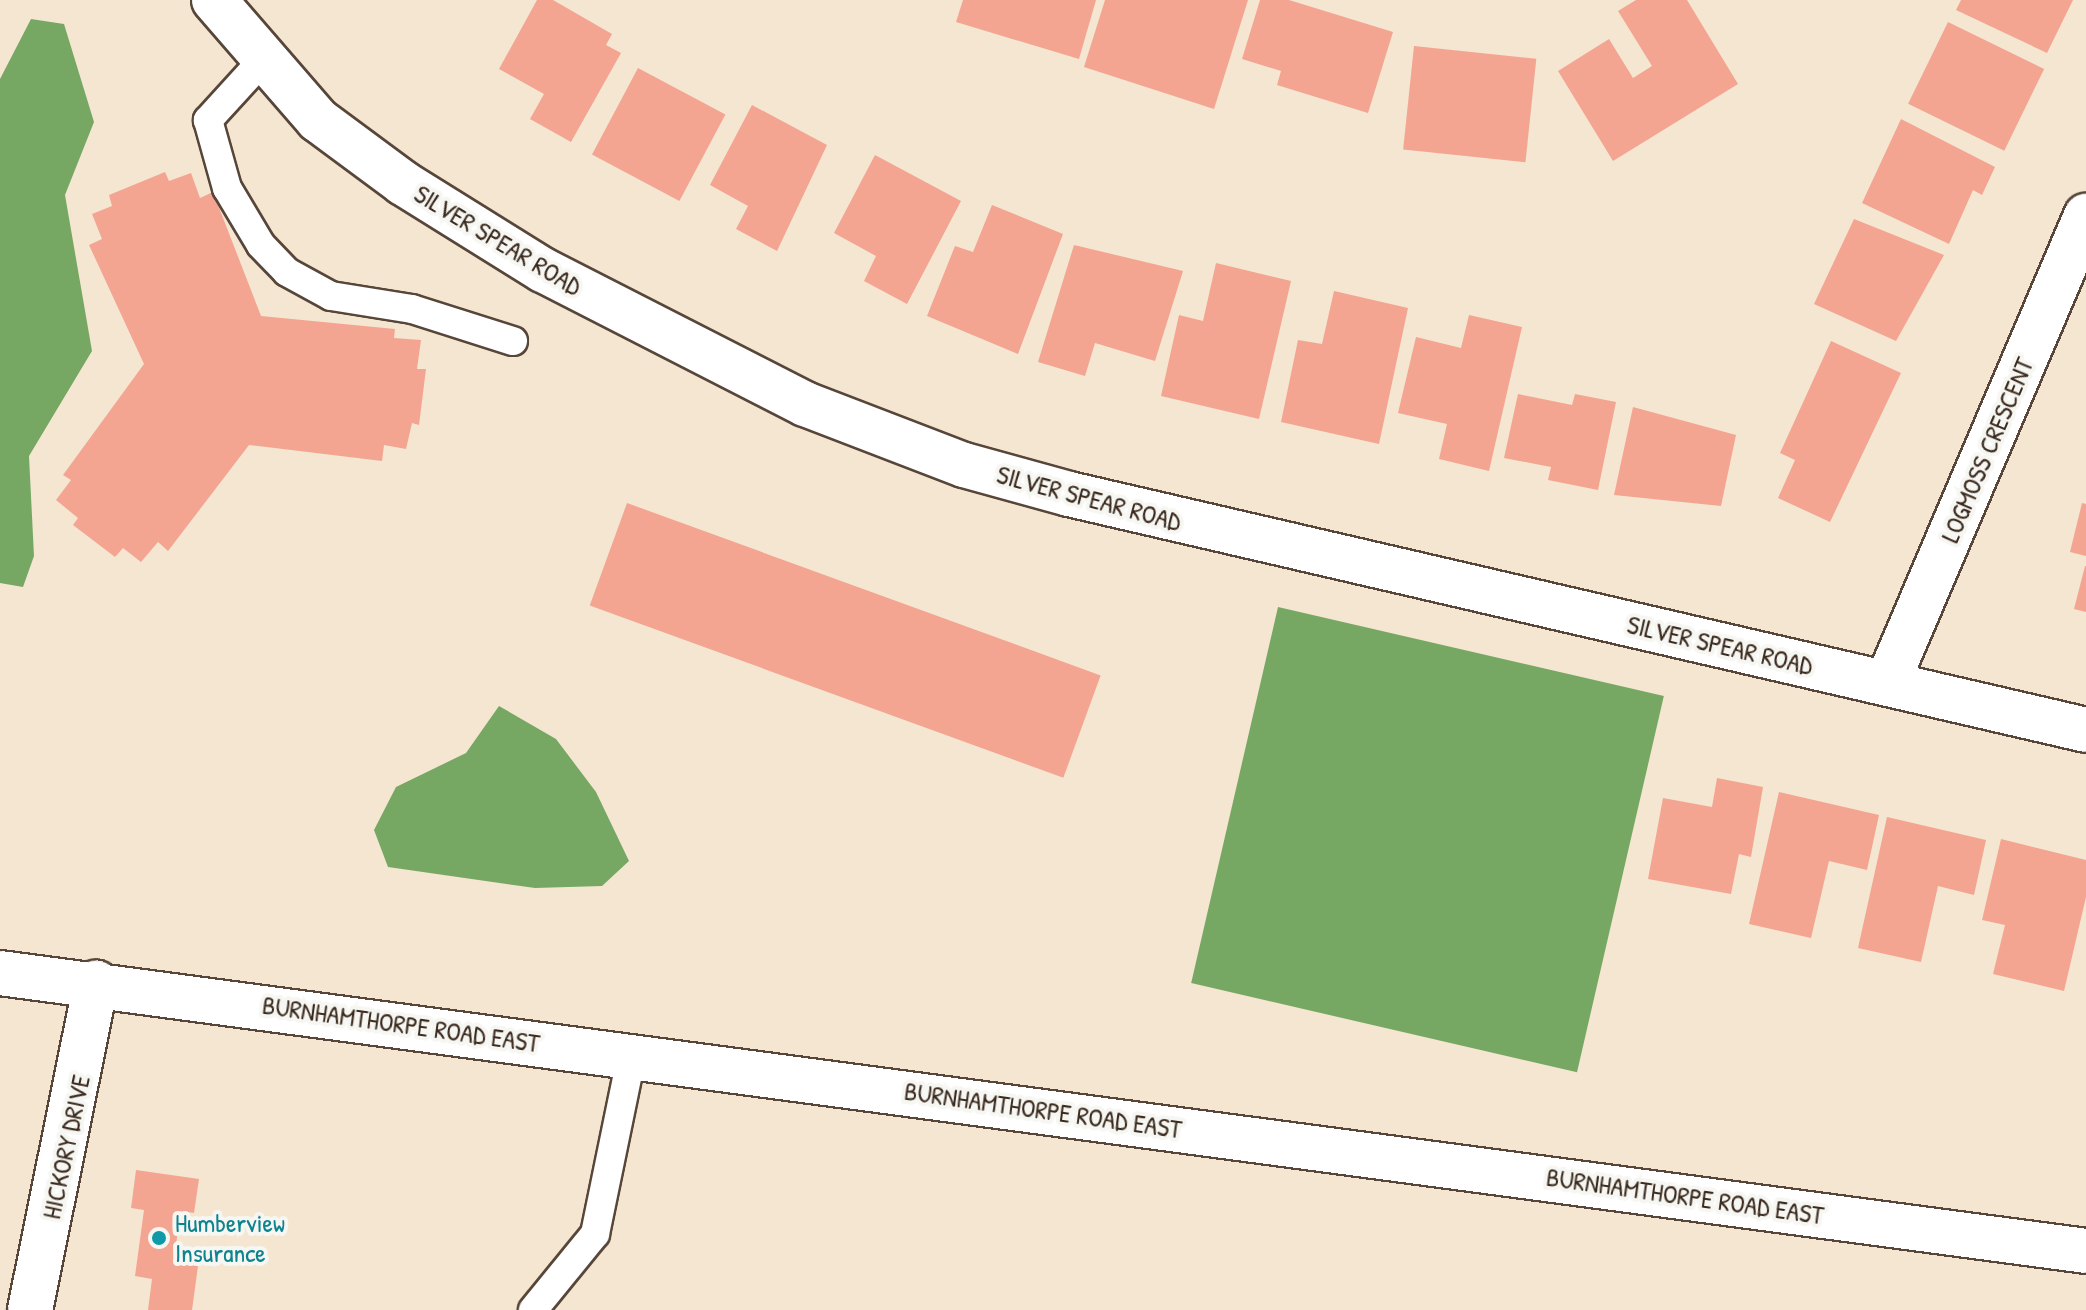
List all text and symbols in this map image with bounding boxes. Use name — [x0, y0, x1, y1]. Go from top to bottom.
street label: SILVER SPEAR ROAD — [409, 178, 587, 302]
street label: LOGMOSS CRESCENT — [1934, 353, 2040, 547]
street label: SILVER SPEAR ROAD — [994, 458, 1184, 538]
street label: SILVER SPEAR ROAD — [1624, 609, 1816, 681]
street label: BURNHAMTHORPE ROAD EAST — [260, 989, 542, 1059]
street label: HICKORY DRIVE — [36, 1072, 96, 1222]
street label: BURNHAMTHORPE ROAD EAST — [902, 1075, 1184, 1145]
street label: BURNHAMTHORPE ROAD EAST — [1544, 1161, 1826, 1231]
place label: Humberview Insurance — [175, 1207, 285, 1268]
marker: Humberview Insurance — [150, 1229, 168, 1247]

